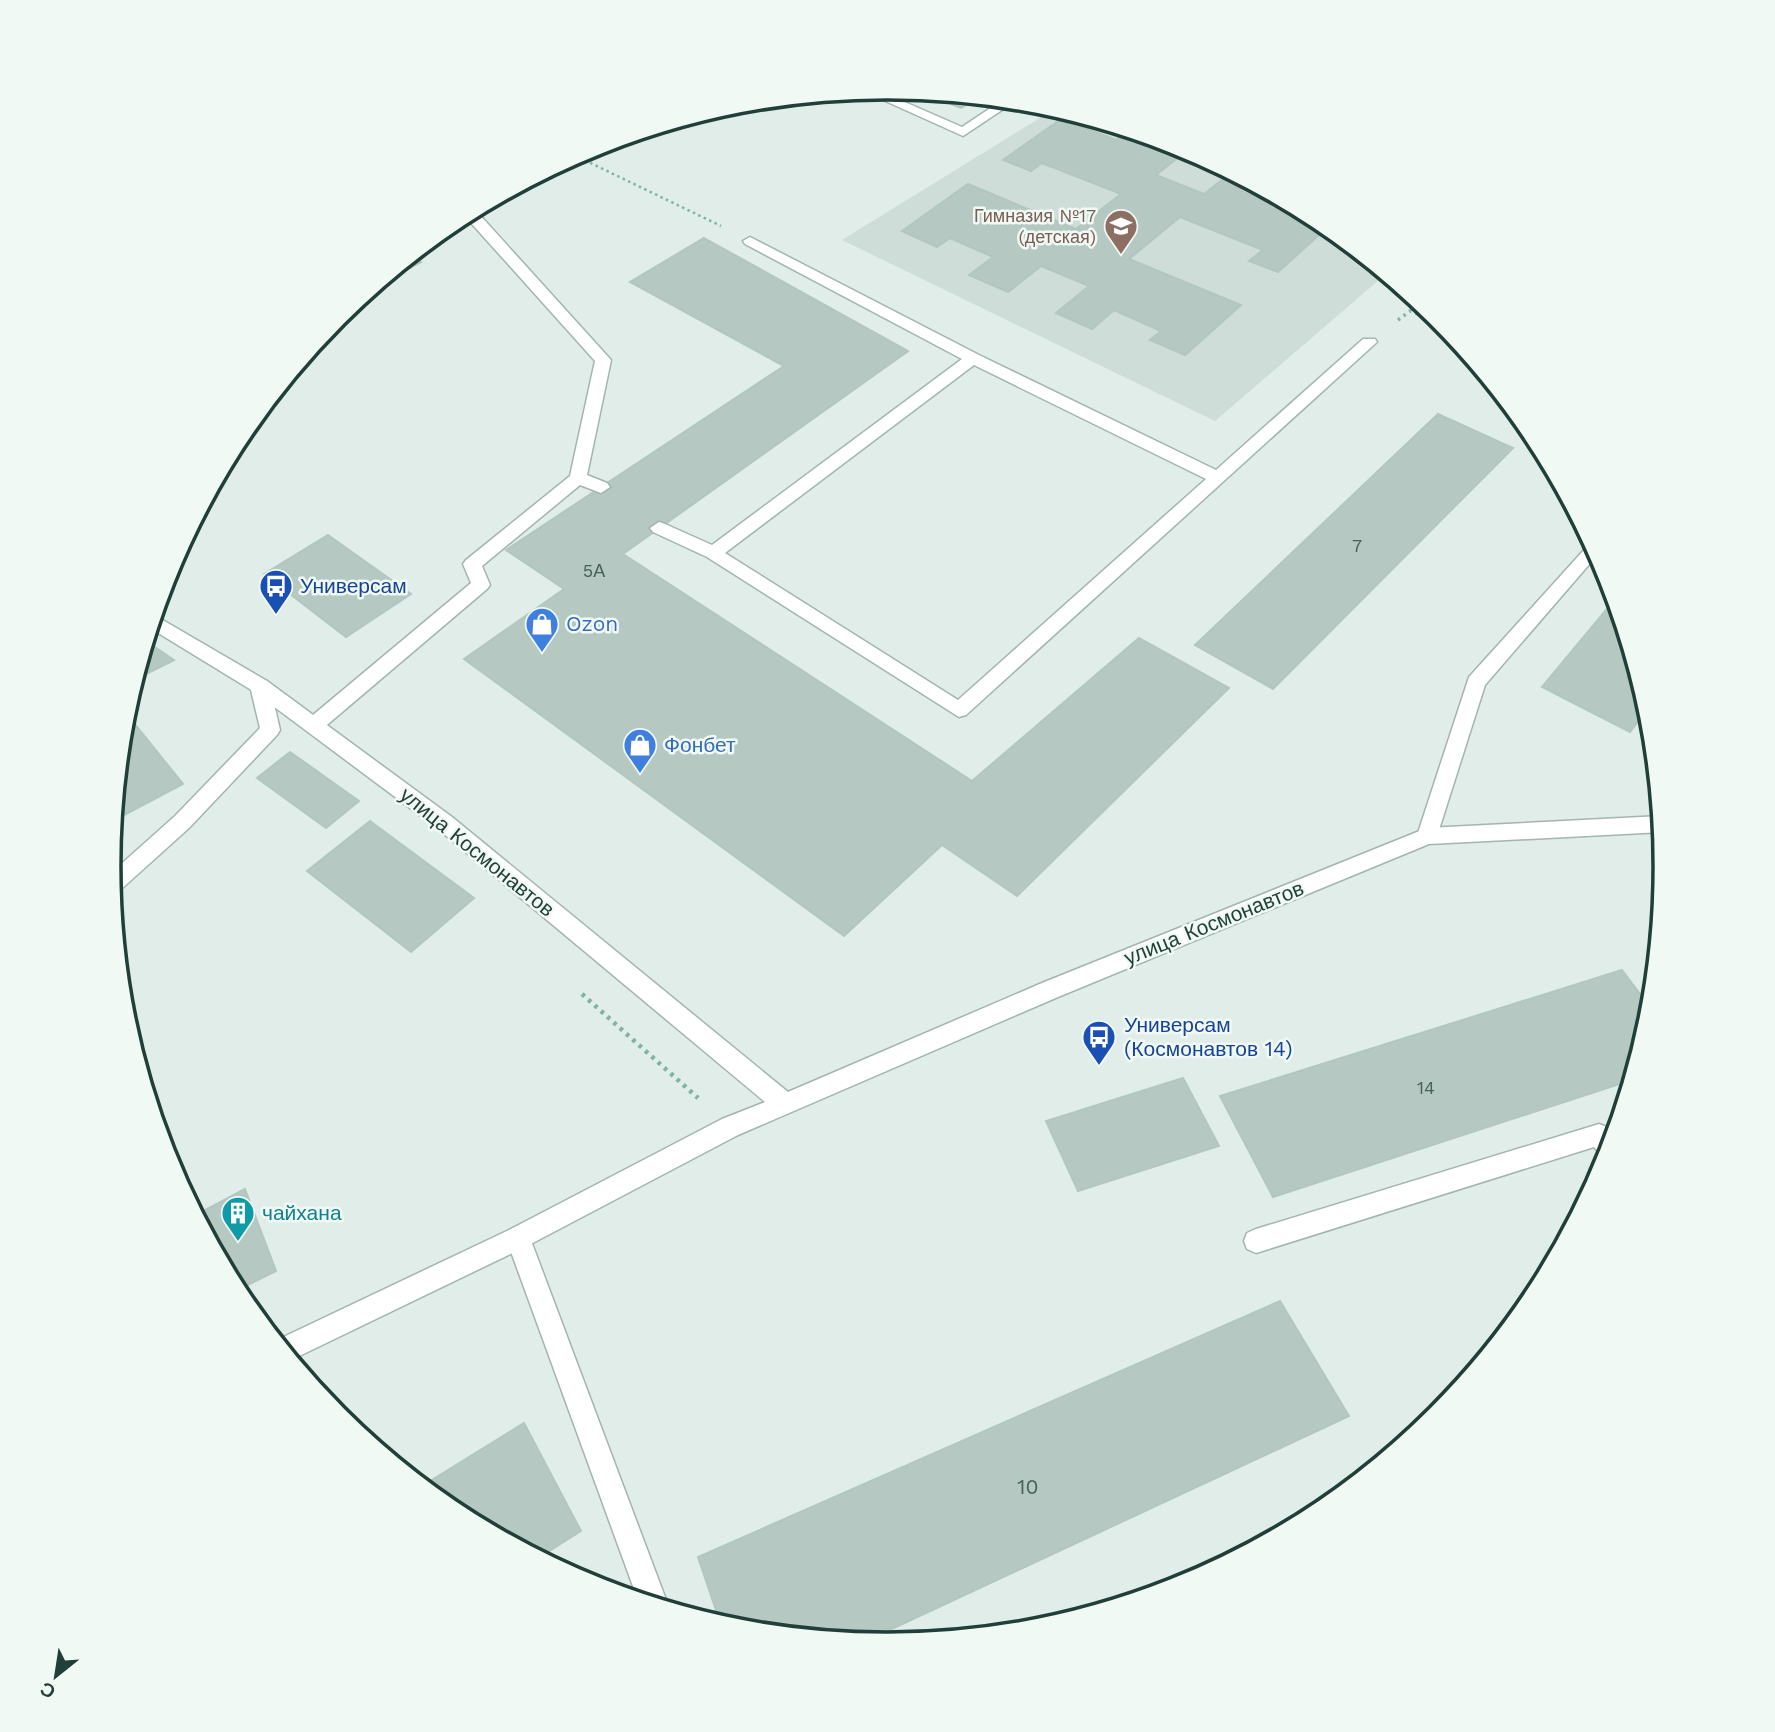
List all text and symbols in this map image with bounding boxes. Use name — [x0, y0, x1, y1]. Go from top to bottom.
place label: Гимназия №17 (детская) — [974, 205, 1096, 247]
school or university icon: Гимназия №17 (детская) — [1102, 207, 1140, 256]
house number: 7 — [1352, 535, 1362, 556]
house number: 5А — [583, 560, 605, 581]
bus stop icon: Универсам — [257, 567, 295, 616]
place label: Универсам — [300, 573, 407, 598]
shop icon: Ozon — [523, 605, 561, 654]
place label: Ozon — [566, 611, 618, 636]
shop icon: Фонбет — [621, 726, 659, 775]
place label: Фонбет — [664, 732, 736, 757]
street label: улица Космонавтов — [395, 782, 560, 922]
street label: улица Космонавтов — [1120, 875, 1307, 970]
place label: Универсам (Космонавтов 14) — [1124, 1012, 1293, 1061]
bus stop icon: Универсам (Космонавтов 14) — [1080, 1018, 1118, 1067]
house number: 14 — [1417, 1077, 1435, 1098]
building icon: чайхана — [219, 1194, 257, 1243]
place label: чайхана — [262, 1200, 342, 1225]
house number: 10 — [1017, 1474, 1039, 1499]
north arrow — [21, 1641, 91, 1711]
text: С — [36, 1677, 59, 1704]

